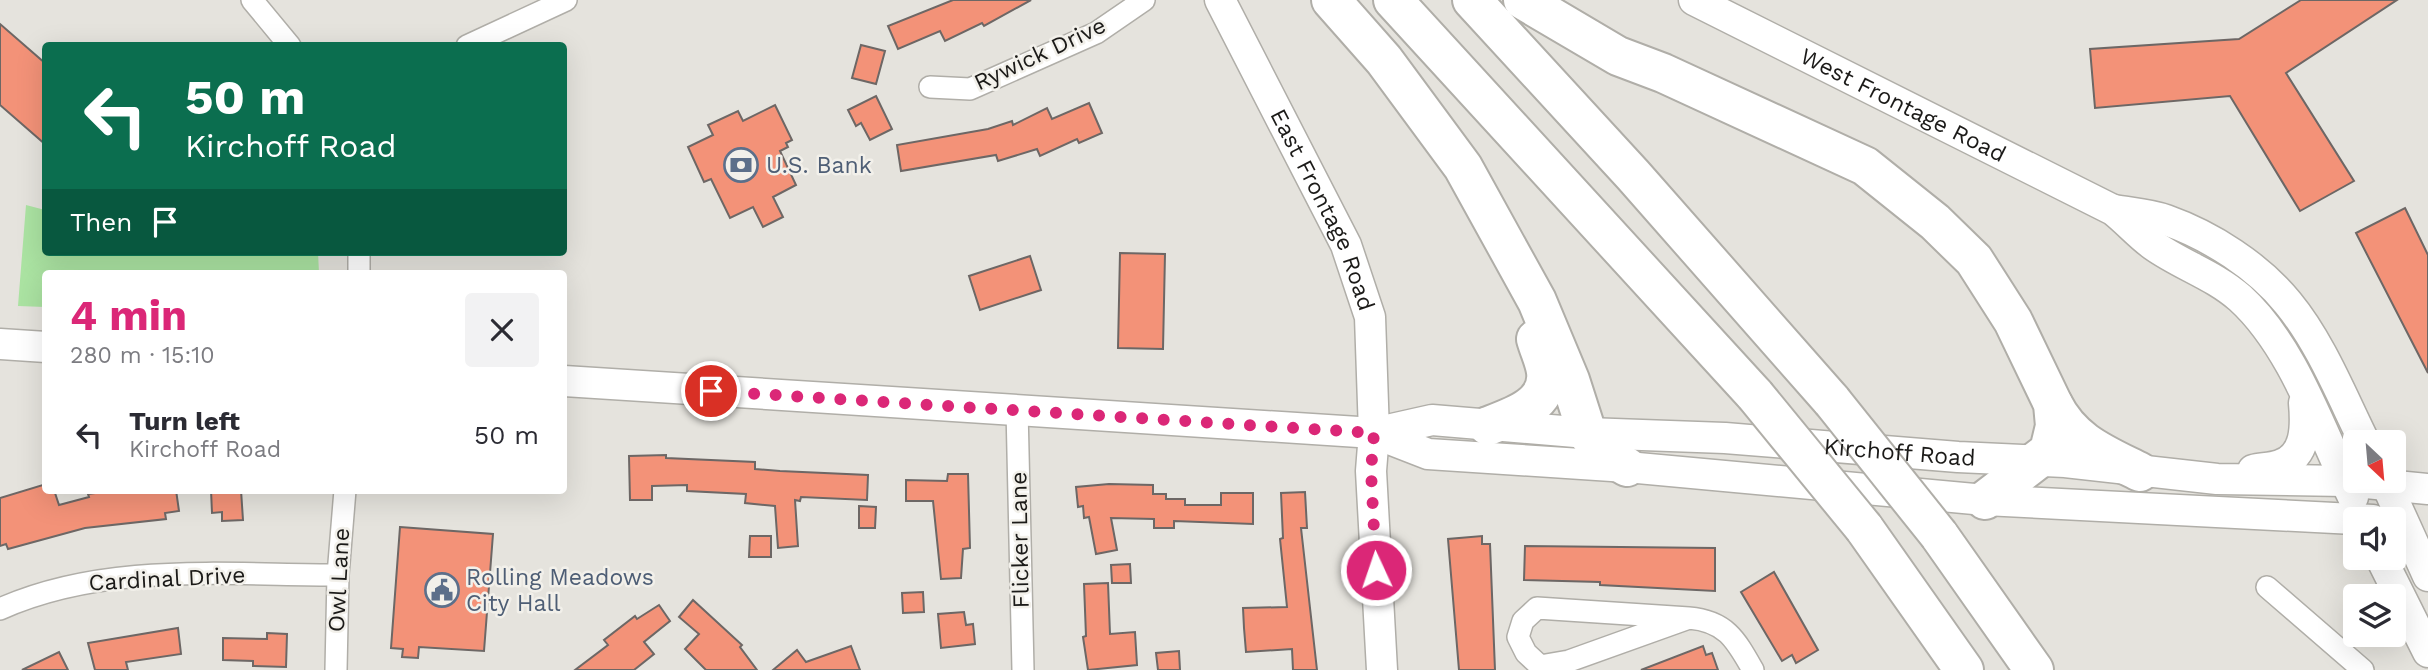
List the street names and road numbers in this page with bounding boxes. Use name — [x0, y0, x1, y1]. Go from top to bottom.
street label: Rywick Drive — [970, 12, 1110, 96]
street label: West Frontage Road — [1796, 42, 2010, 168]
street label: East Frontage Road — [1265, 104, 1380, 314]
street label: Kirchoff Road — [1823, 433, 1976, 471]
street label: Flicker Lane — [1005, 471, 1035, 609]
street label: Owl Lane — [323, 527, 355, 633]
street label: Cardinal Drive — [88, 561, 246, 597]

